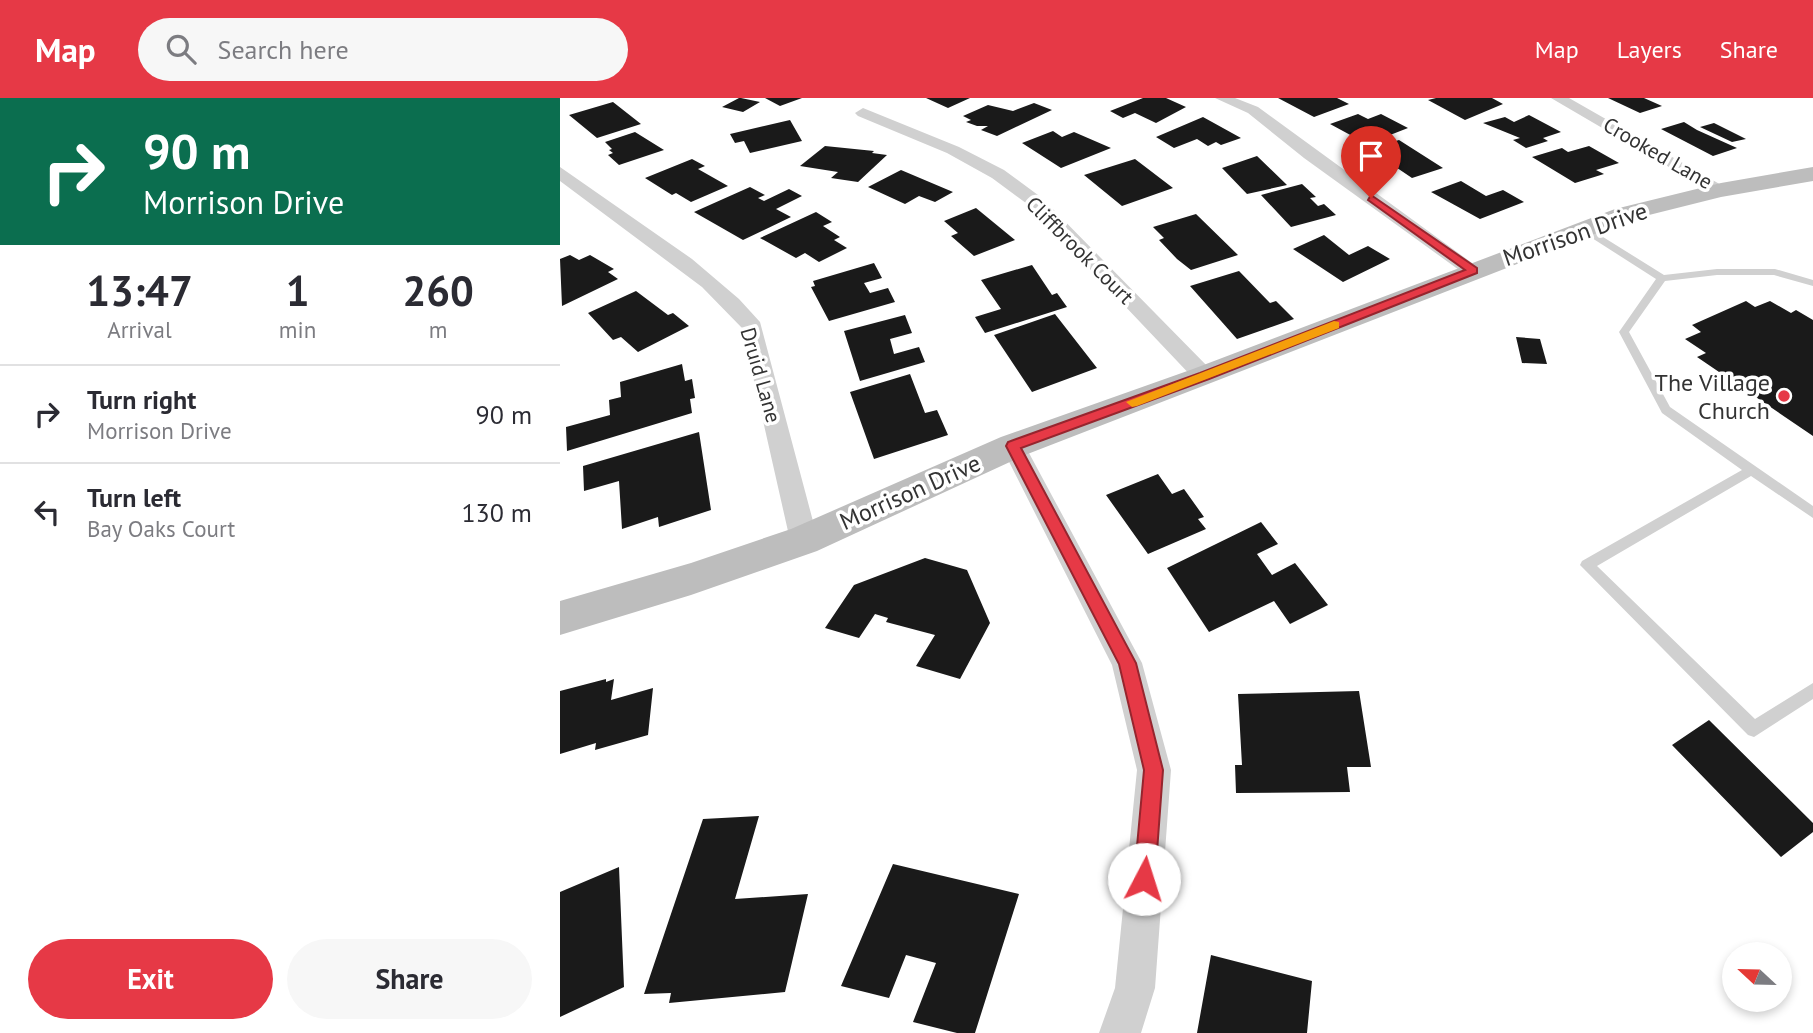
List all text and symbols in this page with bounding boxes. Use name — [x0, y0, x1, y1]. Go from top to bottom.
search box — [138, 18, 628, 81]
text: Map — [35, 28, 96, 71]
icon: search — [162, 30, 200, 68]
text: Search here — [218, 33, 349, 66]
text: Map — [1535, 34, 1579, 65]
text: Layers — [1617, 34, 1682, 65]
text: Share — [1720, 34, 1778, 65]
street label: Crooked Lane — [1599, 111, 1717, 195]
text: 90 m — [143, 119, 250, 183]
icon: right — [28, 126, 119, 217]
pin — [1341, 126, 1401, 198]
icon: arrive — [1352, 137, 1390, 175]
text: Morrison Drive — [143, 181, 344, 223]
street label: Cliffbrook Court — [1020, 190, 1140, 310]
street label: Morrison Drive — [1499, 195, 1651, 273]
text: 13:47 — [86, 263, 193, 318]
text: 1 — [286, 263, 309, 318]
text: 260 — [402, 263, 474, 318]
text: Arrival — [107, 315, 172, 344]
text: min — [279, 315, 316, 344]
text: m — [429, 315, 447, 344]
street label: Druid Lane — [735, 324, 787, 426]
place label: The Village Church — [1655, 367, 1770, 426]
text: Turn right — [87, 383, 196, 416]
marker: The Village Church — [1776, 388, 1792, 404]
icon: right — [28, 395, 66, 433]
text: 90 m — [476, 398, 532, 431]
text: Morrison Drive — [87, 416, 232, 445]
street label: Morrison Drive — [835, 447, 985, 537]
text: Turn left — [87, 481, 181, 514]
icon: left — [28, 493, 66, 531]
text: 130 m — [461, 496, 532, 529]
text: Bay Oaks Court — [87, 514, 235, 543]
position arrow — [1107, 842, 1181, 916]
button: Exit — [28, 939, 273, 1019]
button: Share — [287, 939, 532, 1019]
north arrow — [1722, 942, 1792, 1012]
map controls — [1722, 942, 1792, 1012]

